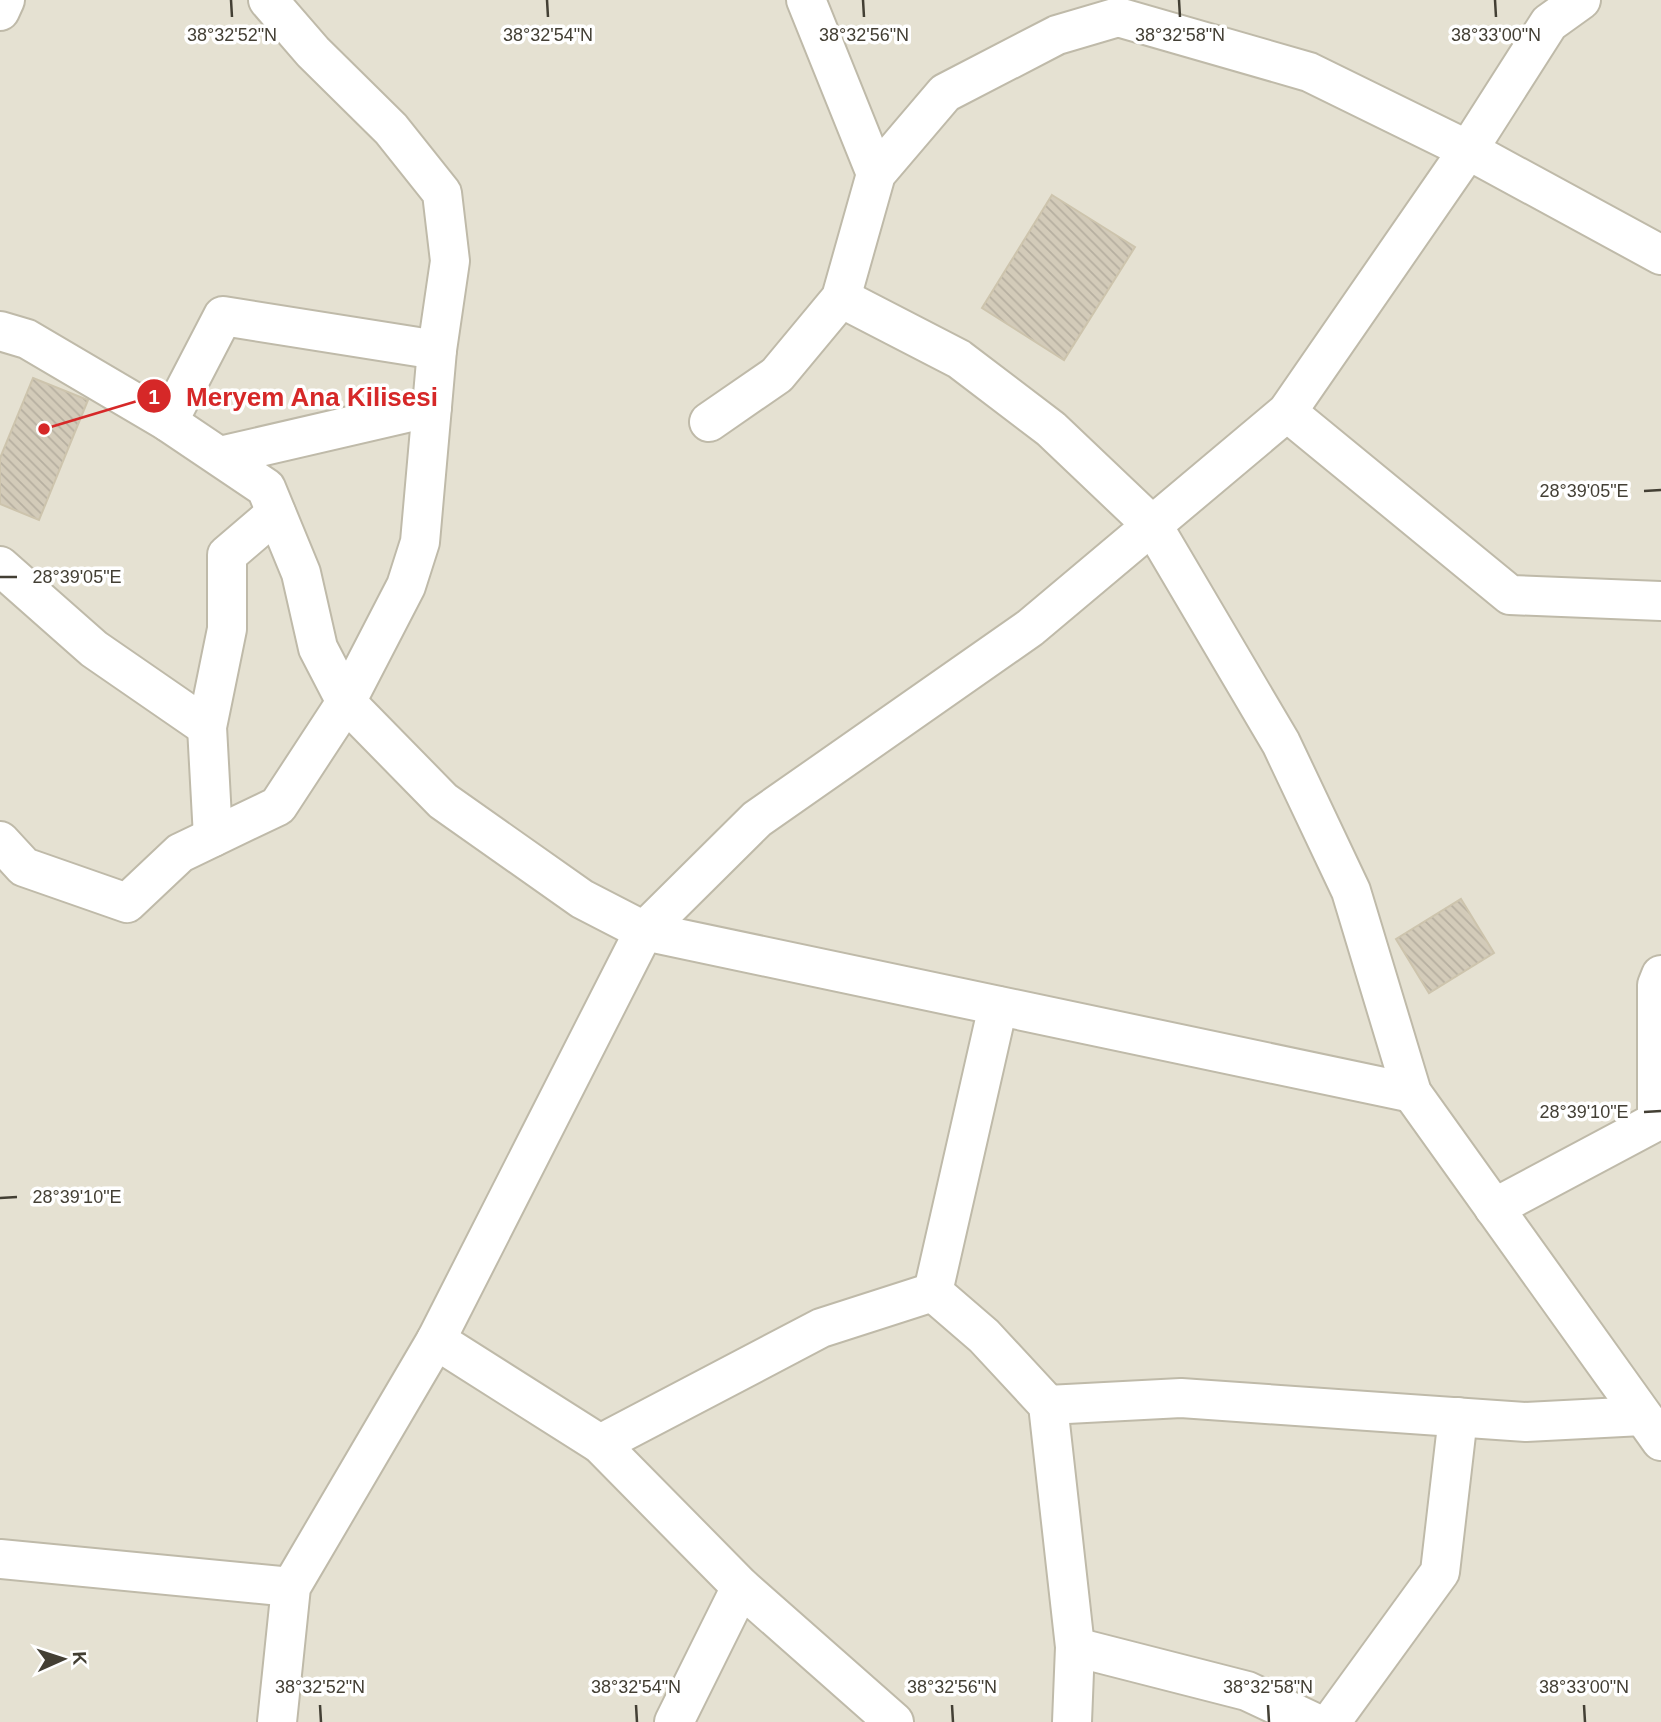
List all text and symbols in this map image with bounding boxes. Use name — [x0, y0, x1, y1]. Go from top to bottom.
text: 38°32'52"N — [187, 25, 277, 45]
text: 38°32'54"N — [503, 25, 593, 45]
text: 38°32'56"N — [819, 25, 909, 45]
text: 38°32'58"N — [1135, 25, 1225, 45]
text: 38°33'00"N — [1451, 25, 1541, 45]
callout: Meryem Ana Kilisesi — [136, 373, 452, 420]
text: Meryem Ana Kilisesi — [186, 382, 438, 412]
text: 1 — [148, 385, 160, 408]
text: 28°39'05"E — [1539, 481, 1629, 501]
text: 28°39'05"E — [32, 567, 122, 587]
text: 28°39'10"E — [1539, 1102, 1629, 1122]
text: 28°39'10"E — [32, 1187, 122, 1207]
north arrow — [28, 1624, 98, 1694]
text: K — [69, 1651, 90, 1666]
text: 38°32'52"N — [275, 1677, 365, 1697]
text: 38°32'54"N — [591, 1677, 681, 1697]
text: 38°32'56"N — [907, 1677, 997, 1697]
text: 38°32'58"N — [1223, 1677, 1313, 1697]
text: 38°33'00"N — [1539, 1677, 1629, 1697]

